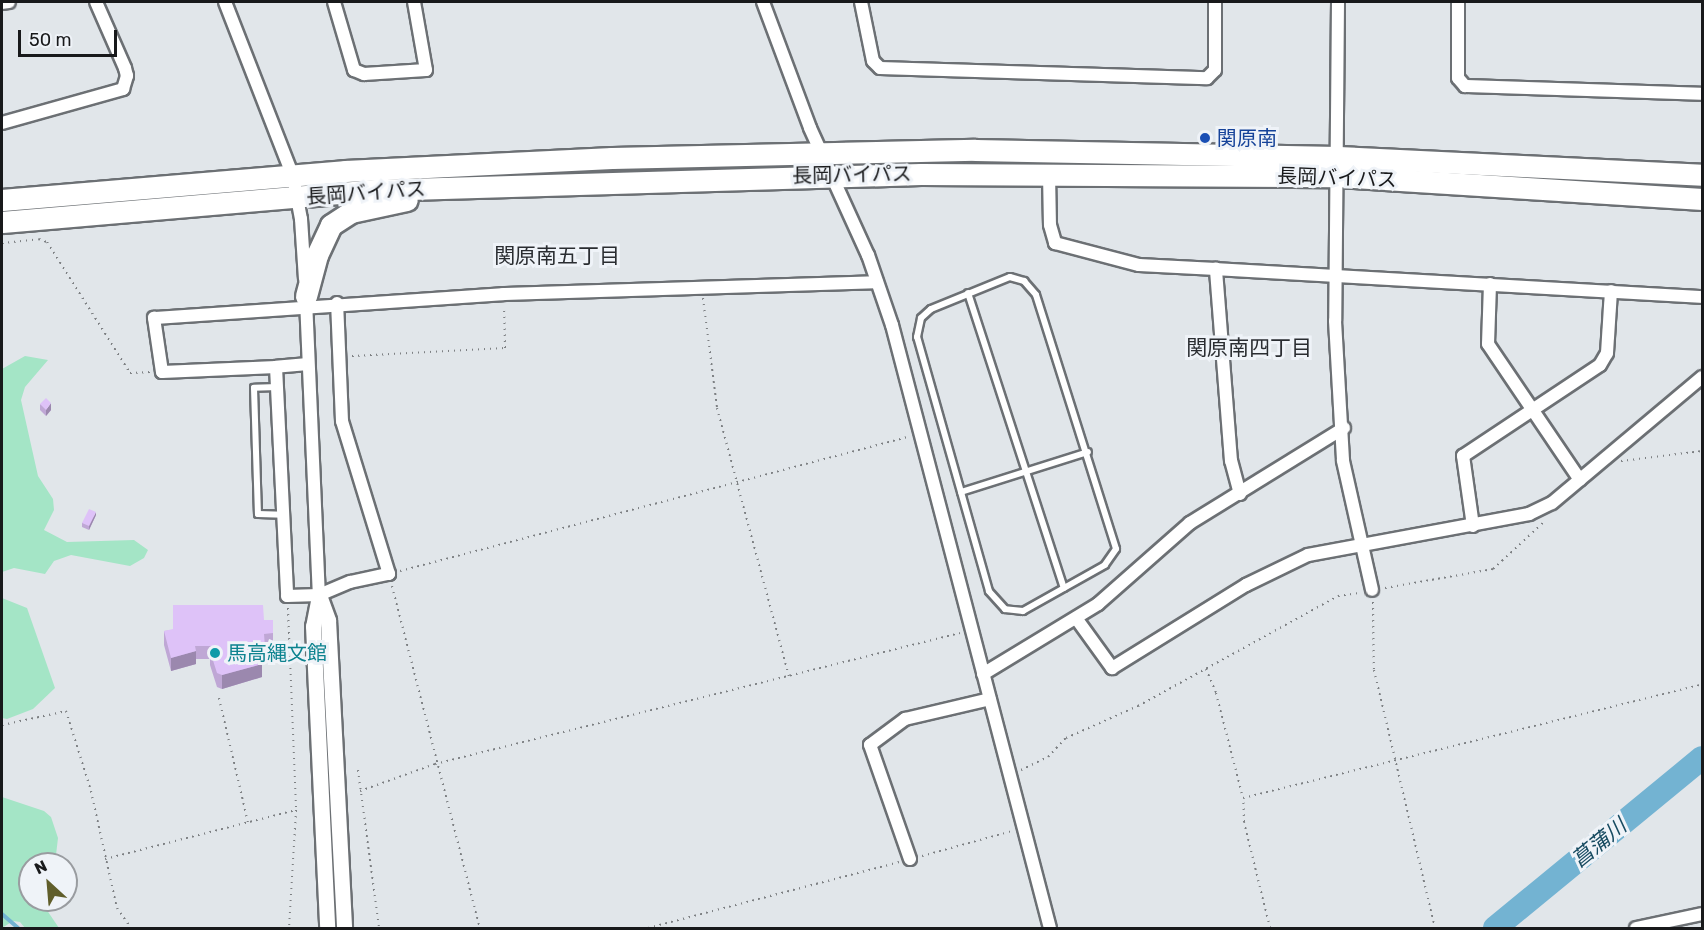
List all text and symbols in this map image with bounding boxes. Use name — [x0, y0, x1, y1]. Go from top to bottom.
scale bar — [21, 18, 120, 56]
text: 50 m — [29, 29, 72, 51]
place label: 関原南 — [1217, 126, 1277, 150]
marker: 関原南 — [1198, 131, 1212, 145]
street label: 長岡バイパス — [792, 162, 912, 188]
street label: 長岡バイパス — [1277, 164, 1397, 192]
street label: 長岡バイパス — [305, 177, 427, 209]
district label: 関原南五丁目 — [494, 243, 620, 269]
district label: 関原南四丁目 — [1186, 335, 1312, 361]
place label: 馬高縄文館 — [227, 641, 327, 665]
marker: 馬高縄文館 — [208, 646, 222, 660]
water label: 菖蒲川 — [1567, 813, 1631, 873]
north arrow — [18, 852, 78, 912]
text: N — [31, 856, 50, 878]

